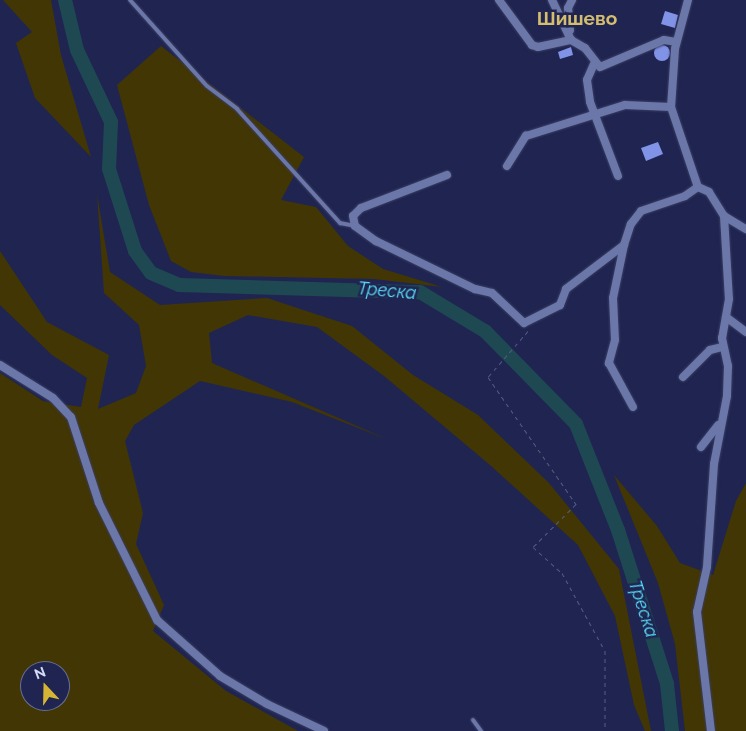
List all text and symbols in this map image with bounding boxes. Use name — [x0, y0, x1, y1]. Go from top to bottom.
district label: Шишево — [537, 8, 617, 30]
water label: Треска — [357, 278, 417, 304]
water label: Треска — [624, 578, 662, 640]
north arrow — [20, 661, 70, 711]
text: N — [32, 664, 48, 682]

